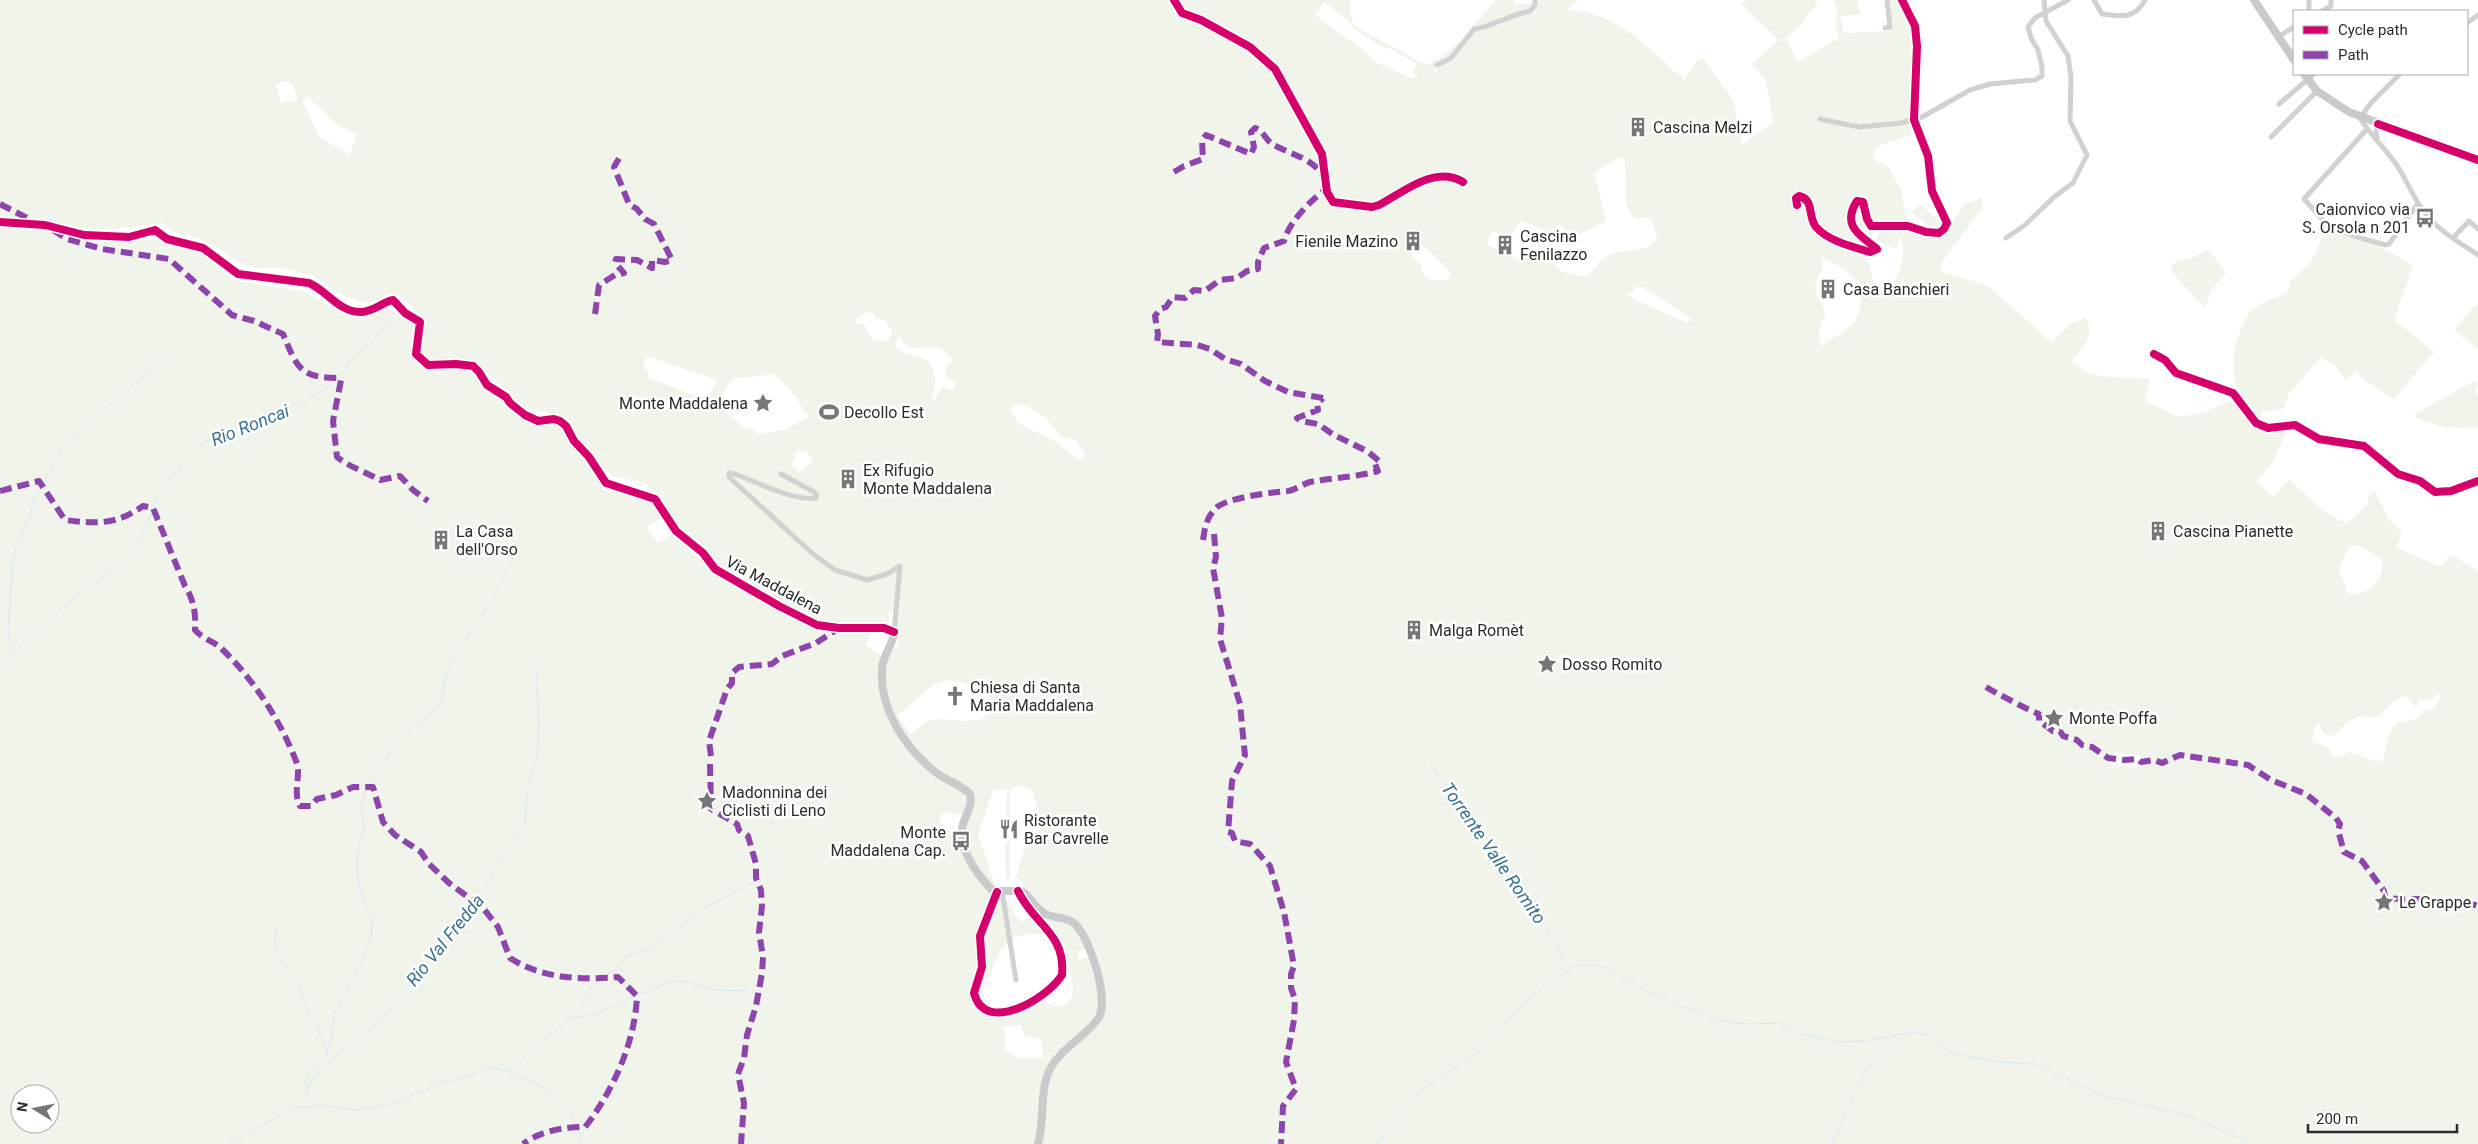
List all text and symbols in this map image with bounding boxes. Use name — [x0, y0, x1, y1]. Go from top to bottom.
legend — [2293, 10, 2468, 75]
text: Cycle path — [2338, 21, 2408, 39]
text: Path — [2338, 46, 2369, 64]
building icon: Cascina Melzi — [1627, 116, 1649, 138]
place label: Cascina Melzi — [1653, 118, 1752, 137]
place label: Caionvico via S. Orsola n 201 — [2302, 200, 2410, 237]
bus stop icon: Caionvico via S. Orsola n 201 — [2414, 207, 2436, 229]
place label: Cascina Fenilazzo — [1520, 227, 1587, 264]
building icon: Fienile Mazino — [1402, 230, 1424, 252]
place label: Fienile Mazino — [1295, 232, 1398, 251]
building icon: Cascina Fenilazzo — [1494, 234, 1516, 256]
building icon: Casa Banchieri — [1817, 278, 1839, 300]
place label: Casa Banchieri — [1843, 280, 1949, 299]
place icon: Monte Maddalena — [752, 392, 774, 414]
place label: Monte Maddalena — [619, 394, 748, 413]
water label: Rio Roncai — [208, 400, 293, 450]
sports icon: Decollo Est — [818, 401, 840, 423]
place label: Decollo Est — [844, 403, 924, 422]
place label: Ex Rifugio Monte Maddalena — [863, 461, 992, 498]
building icon: Ex Rifugio Monte Maddalena — [837, 468, 859, 490]
building icon: Cascina Pianette — [2147, 520, 2169, 542]
place label: La Casa dell'Orso — [456, 522, 518, 559]
place label: Cascina Pianette — [2173, 522, 2293, 541]
building icon: La Casa dell'Orso — [430, 529, 452, 551]
street label: Via Maddalena — [723, 552, 825, 618]
building icon: Malga Romèt — [1403, 619, 1425, 641]
place label: Malga Romèt — [1429, 621, 1524, 640]
place icon: Dosso Romito — [1536, 653, 1558, 675]
place label: Dosso Romito — [1562, 655, 1662, 674]
place label: Chiesa di Santa Maria Maddalena — [970, 678, 1094, 715]
church icon: Chiesa di Santa Maria Maddalena — [944, 685, 966, 707]
place icon: Monte Poffa — [2043, 707, 2065, 729]
place label: Monte Poffa — [2069, 709, 2158, 728]
water label: Torrente Valle Romito — [1437, 778, 1551, 928]
place label: Madonnina dei Ciclisti di Leno — [722, 783, 827, 820]
place icon: Madonnina dei Ciclisti di Leno — [696, 790, 718, 812]
place label: Ristorante Bar Cavrelle — [1024, 811, 1109, 848]
restaurant icon: Ristorante Bar Cavrelle — [998, 818, 1020, 840]
place label: Monte Maddalena Cap. — [830, 823, 946, 860]
bus stop icon: Monte Maddalena Cap. — [950, 830, 972, 852]
water label: Rio Val Fredda — [402, 890, 488, 990]
place icon: Le Grappe — [2373, 891, 2395, 913]
place label: Le Grappe — [2399, 893, 2471, 912]
north arrow — [10, 1084, 60, 1134]
text: N — [13, 1100, 31, 1113]
scale bar — [2308, 1102, 2457, 1134]
text: 200 m — [2316, 1110, 2358, 1128]

